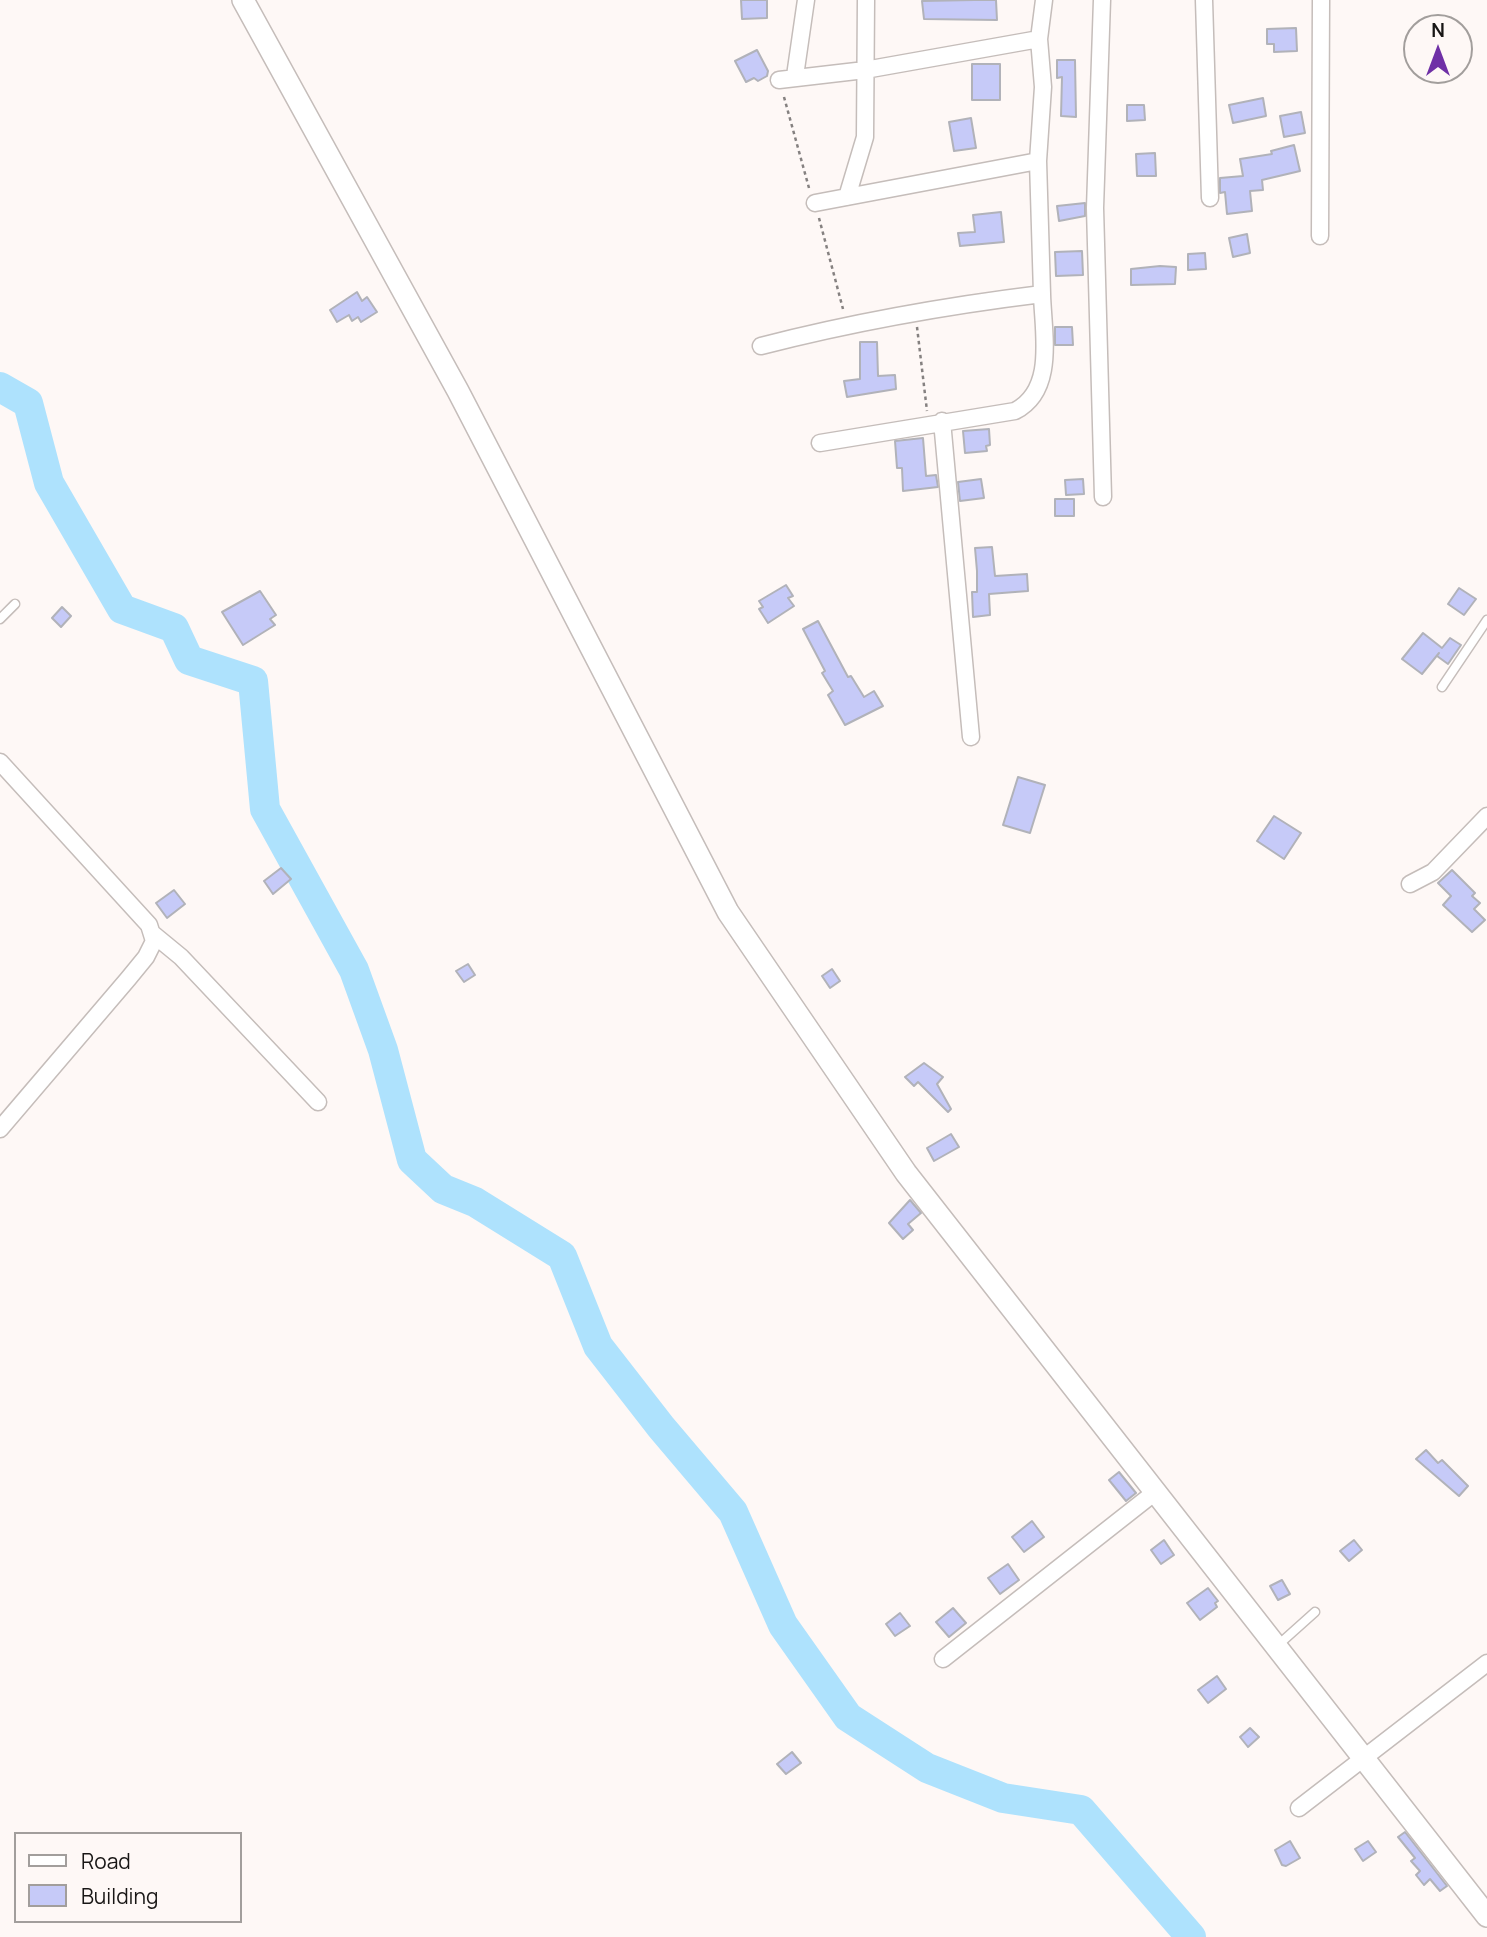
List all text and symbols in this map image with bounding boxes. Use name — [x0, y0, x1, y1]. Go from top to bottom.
north arrow — [1403, 14, 1473, 84]
text: N — [1431, 17, 1445, 43]
legend — [14, 1832, 242, 1923]
text: Road — [81, 1847, 131, 1875]
text: Building — [81, 1882, 158, 1910]

